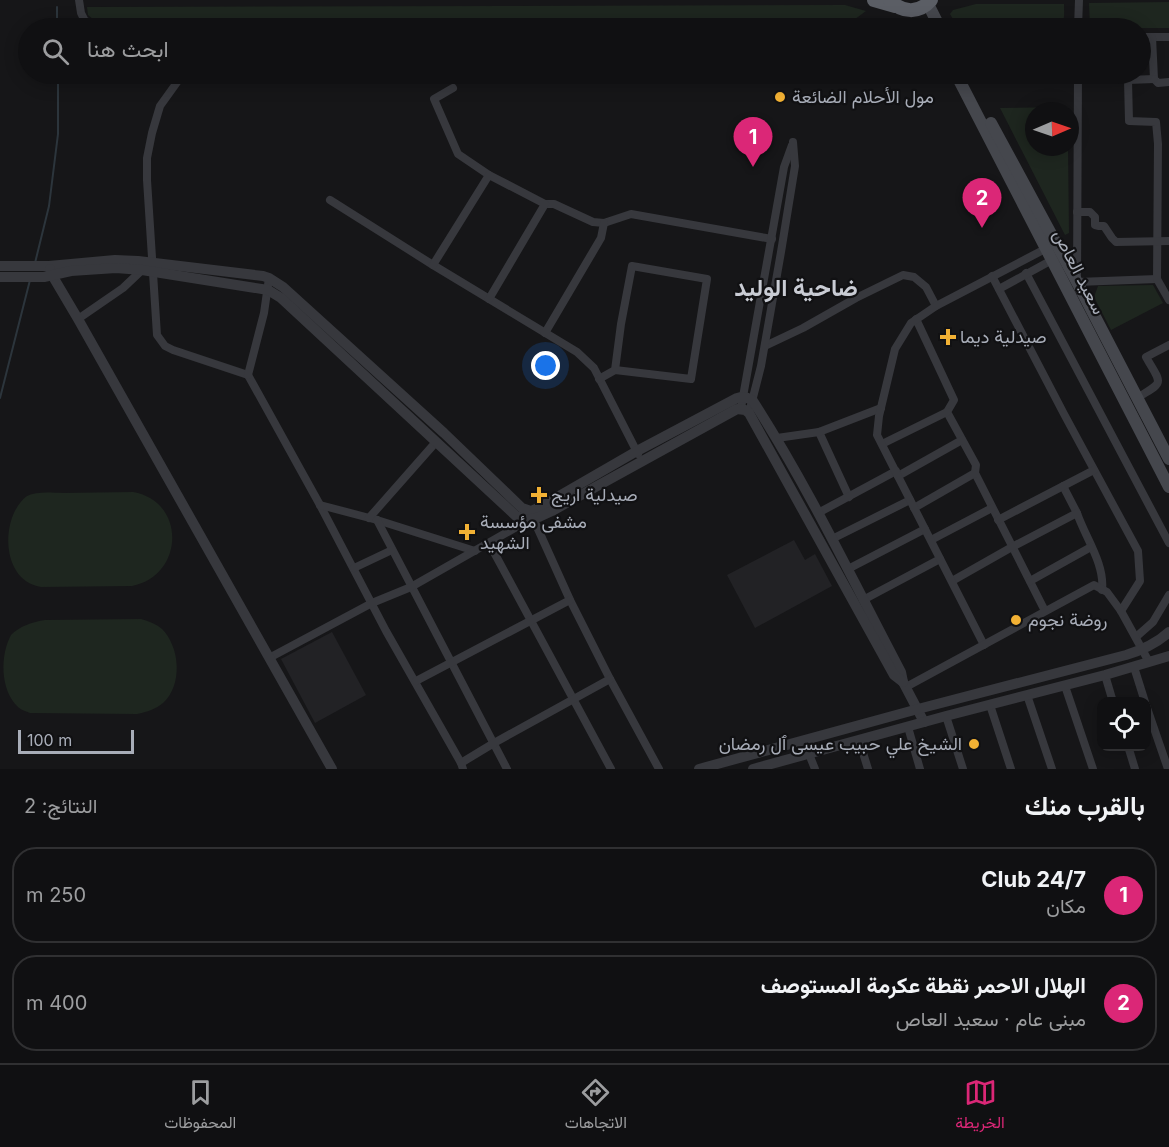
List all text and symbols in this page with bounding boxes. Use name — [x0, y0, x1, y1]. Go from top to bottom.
search box — [18, 18, 1151, 84]
icon: search — [39, 35, 72, 68]
text: ابحث هنا — [87, 36, 169, 62]
place label: مول الأحلام الضائعة — [792, 86, 934, 109]
marker: مول الأحلام الضائعة — [773, 90, 787, 104]
north arrow — [1025, 102, 1079, 156]
pin: 1 — [734, 118, 772, 167]
pin: 2 — [962, 178, 1002, 228]
street label: سعيد العاص — [1048, 226, 1110, 318]
district label: ضاحية الوليد — [734, 273, 858, 303]
place label: صيدلية ديما — [960, 326, 1047, 347]
marker: صيدلية ديما — [941, 330, 955, 344]
your location — [531, 351, 560, 380]
place label: صيدلية اريج — [551, 484, 638, 507]
marker: صيدلية اريج — [532, 488, 546, 502]
place label: مشفى مؤسسة الشهيد — [480, 511, 587, 554]
marker: مشفى مؤسسة الشهيد — [458, 523, 476, 541]
place label: روضة نجوم — [1028, 609, 1107, 632]
marker: روضة نجوم — [1009, 613, 1023, 627]
map controls — [1097, 697, 1151, 751]
button: locate — [1097, 697, 1151, 751]
scale bar — [18, 727, 134, 754]
text: 100 m — [27, 730, 72, 750]
place label: الشيخ علي حبيب عيسى ٱل رمضان — [719, 733, 962, 759]
marker: الشيخ علي حبيب عيسى ٱل رمضان — [967, 737, 981, 751]
text: بالقرب منك — [1025, 790, 1145, 821]
text: النتائج: 2 — [24, 794, 98, 818]
text: Club 24/7 — [981, 866, 1086, 892]
text: 250 m — [26, 883, 86, 907]
text: 1 — [1119, 883, 1128, 907]
text: مكان — [1046, 894, 1086, 918]
text: الهلال الاحمر نقطة عكرمة المستوصف — [761, 972, 1086, 998]
text: 400 m — [26, 991, 87, 1015]
text: 2 — [1117, 991, 1130, 1015]
text: مبنى عام · سعيد العاص — [896, 1007, 1086, 1031]
tab: المحفوظات — [164, 1076, 236, 1137]
tab: الاتجاهات — [565, 1076, 627, 1137]
tab: الخريطة — [955, 1076, 1005, 1137]

